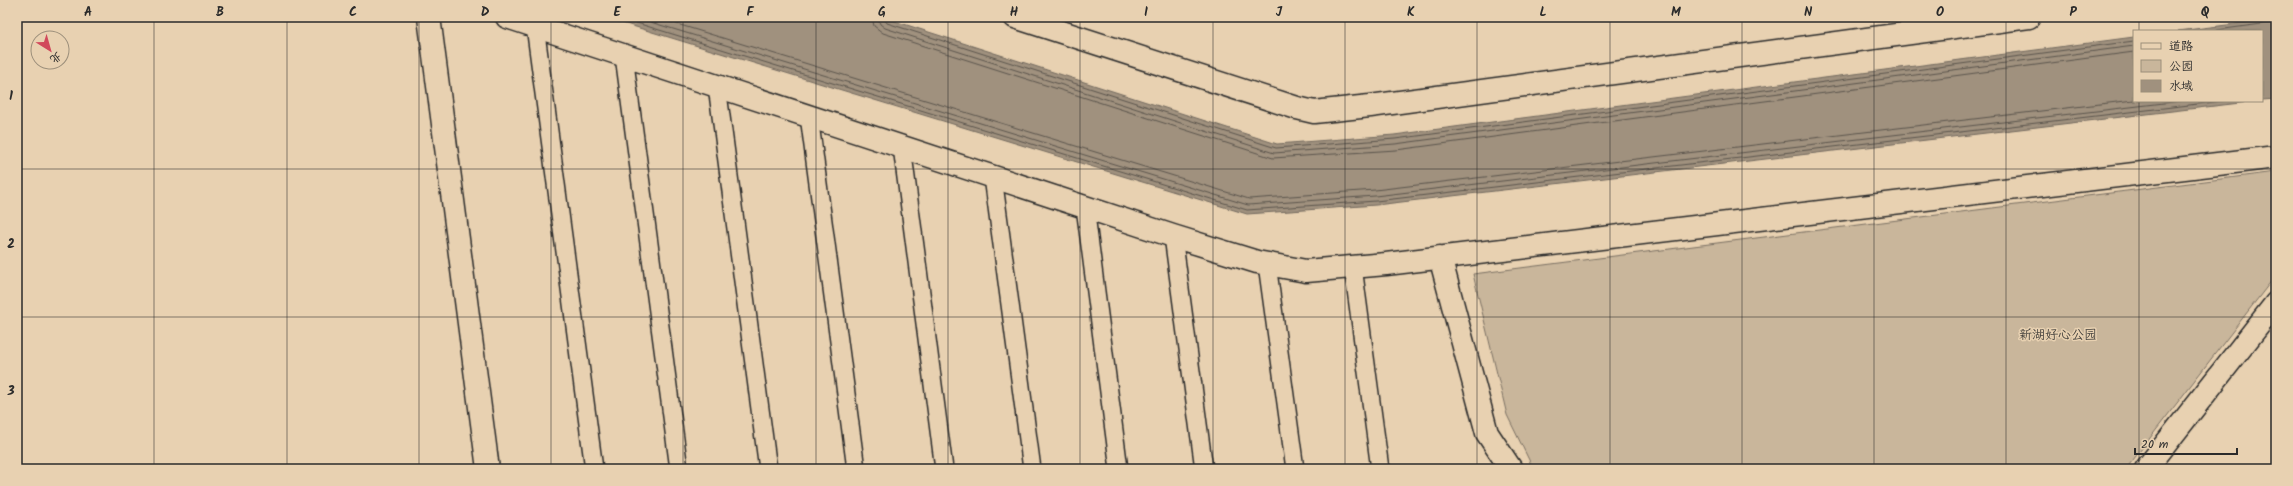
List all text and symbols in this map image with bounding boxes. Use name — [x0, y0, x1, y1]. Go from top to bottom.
text: A — [84, 2, 92, 23]
text: B — [216, 2, 224, 23]
text: C — [349, 2, 357, 23]
text: D — [481, 2, 490, 23]
text: E — [613, 2, 621, 23]
text: F — [746, 2, 754, 23]
text: G — [878, 2, 886, 23]
text: H — [1010, 2, 1019, 23]
text: I — [1144, 2, 1148, 23]
text: J — [1276, 2, 1283, 23]
text: K — [1407, 2, 1415, 23]
text: L — [1539, 2, 1547, 23]
text: M — [1671, 2, 1681, 23]
text: N — [1804, 2, 1813, 23]
text: O — [1936, 2, 1944, 23]
text: P — [2069, 2, 2077, 23]
text: Q — [2201, 2, 2210, 23]
north arrow — [30, 30, 70, 70]
legend — [2133, 30, 2263, 102]
text: 道路 — [2169, 37, 2193, 56]
text: 北 — [46, 47, 65, 68]
text: 公园 — [2169, 57, 2193, 76]
text: 水域 — [2169, 77, 2193, 96]
text: 1 — [9, 86, 13, 107]
text: 2 — [7, 234, 15, 255]
park label: 新湖好心公园 — [2019, 325, 2097, 346]
text: 3 — [6, 381, 15, 402]
scale bar — [2135, 430, 2237, 456]
text: 20 m — [2141, 435, 2169, 454]

